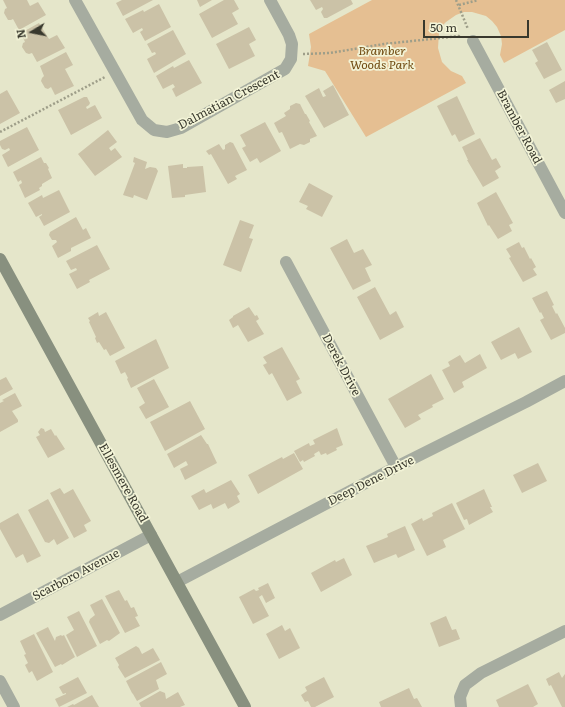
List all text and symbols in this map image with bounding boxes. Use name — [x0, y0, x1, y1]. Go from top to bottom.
north arrow — [12, 12, 52, 52]
scale bar — [425, 12, 531, 38]
text: 50 m — [430, 18, 457, 36]
text: N — [12, 28, 29, 40]
park label: Bramber Woods Park — [350, 44, 414, 72]
street label: Dalmatian Crescent — [176, 67, 282, 133]
street label: Bramber Road — [493, 88, 545, 166]
street label: Derek Drive — [319, 332, 363, 398]
street label: Ellesmere Road — [95, 441, 151, 525]
street label: Deep Dene Drive — [326, 453, 416, 509]
street label: Scarboro Avenue — [30, 546, 122, 604]

